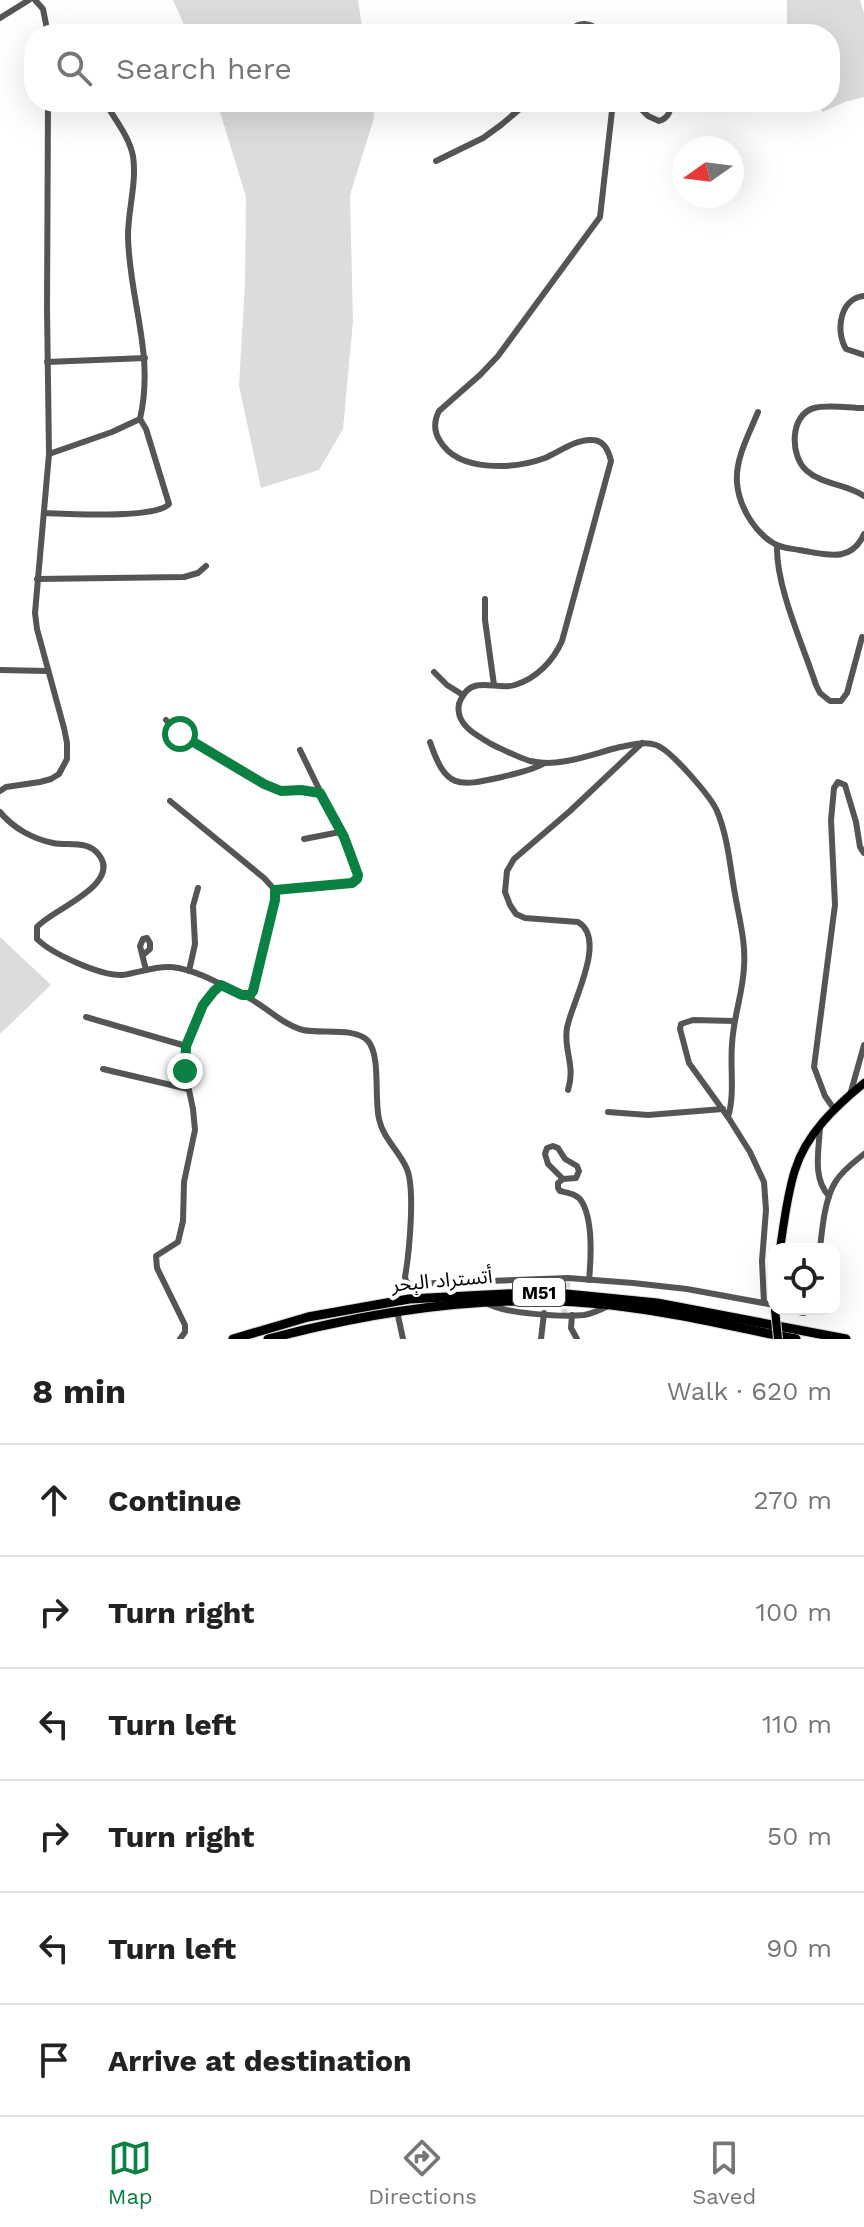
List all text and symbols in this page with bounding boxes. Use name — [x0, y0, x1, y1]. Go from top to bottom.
search box — [24, 24, 840, 112]
icon: search — [52, 46, 96, 90]
text: Search here — [116, 51, 292, 86]
north arrow — [672, 136, 744, 208]
route start — [162, 716, 198, 752]
route end — [167, 1053, 203, 1089]
map controls — [768, 1243, 840, 1315]
button: locate — [768, 1243, 840, 1315]
street label: أتستراد البحر — [390, 1264, 493, 1296]
road number: M51 — [513, 1278, 565, 1306]
text: 8 min — [32, 1371, 126, 1411]
text: Walk · 620 m — [667, 1376, 832, 1406]
icon: ahead — [32, 1478, 76, 1522]
text: Continue — [108, 1483, 241, 1518]
text: 270 m — [753, 1485, 832, 1515]
icon: right — [32, 1590, 76, 1634]
text: Turn right — [108, 1595, 254, 1630]
text: 100 m — [756, 1597, 832, 1627]
icon: left — [32, 1702, 76, 1746]
text: Turn left — [108, 1707, 236, 1742]
text: 110 m — [762, 1709, 832, 1739]
icon: right — [32, 1814, 76, 1858]
text: Turn right — [108, 1819, 254, 1854]
text: 50 m — [767, 1821, 832, 1851]
icon: left — [32, 1926, 76, 1970]
text: Turn left — [108, 1931, 236, 1966]
text: 90 m — [766, 1933, 832, 1963]
icon: arrive — [32, 2038, 76, 2082]
text: Arrive at destination — [108, 2043, 412, 2078]
tab: Map — [108, 2136, 153, 2209]
tab: Directions — [368, 2136, 477, 2209]
tab: Saved — [692, 2136, 756, 2209]

